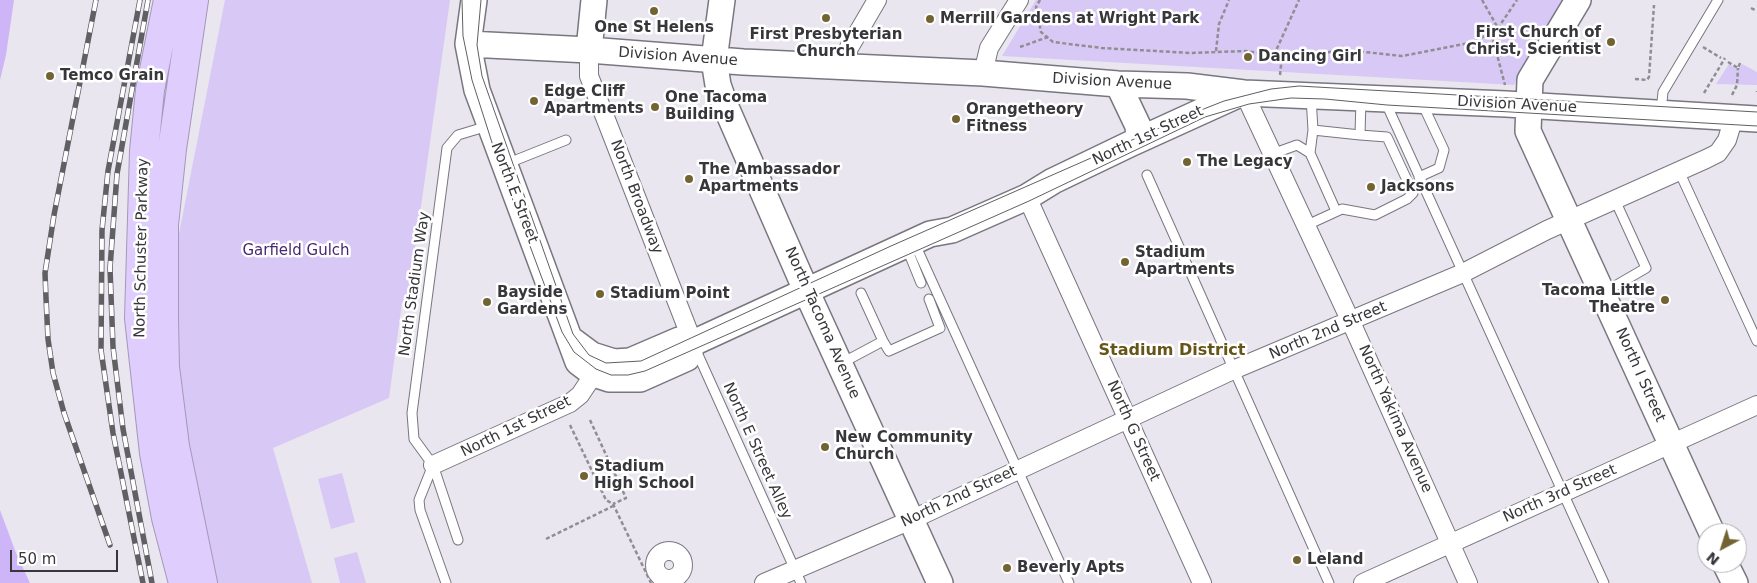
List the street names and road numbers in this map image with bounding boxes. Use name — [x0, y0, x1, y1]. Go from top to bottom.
street label: Division Avenue — [618, 44, 738, 70]
street label: Division Avenue — [1052, 70, 1172, 94]
street label: Division Avenue — [1457, 93, 1577, 117]
street label: North 1st Street — [1090, 102, 1206, 170]
street label: North Broadway — [606, 137, 666, 257]
street label: North E Street — [487, 140, 541, 246]
street label: North Schuster Parkway — [131, 158, 153, 338]
street label: North Stadium Way — [396, 211, 434, 357]
street label: North Tacoma Avenue — [780, 244, 864, 402]
street label: North 2nd Street — [1267, 298, 1389, 364]
street label: North I Street — [1611, 325, 1669, 425]
street label: North Yakima Avenue — [1354, 342, 1436, 496]
street label: North G Street — [1103, 378, 1163, 484]
street label: North E Street Alley — [719, 380, 795, 522]
street label: North 1st Street — [458, 393, 574, 461]
street label: North 3rd Street — [1501, 461, 1619, 527]
street label: North 2nd Street — [898, 462, 1020, 532]

